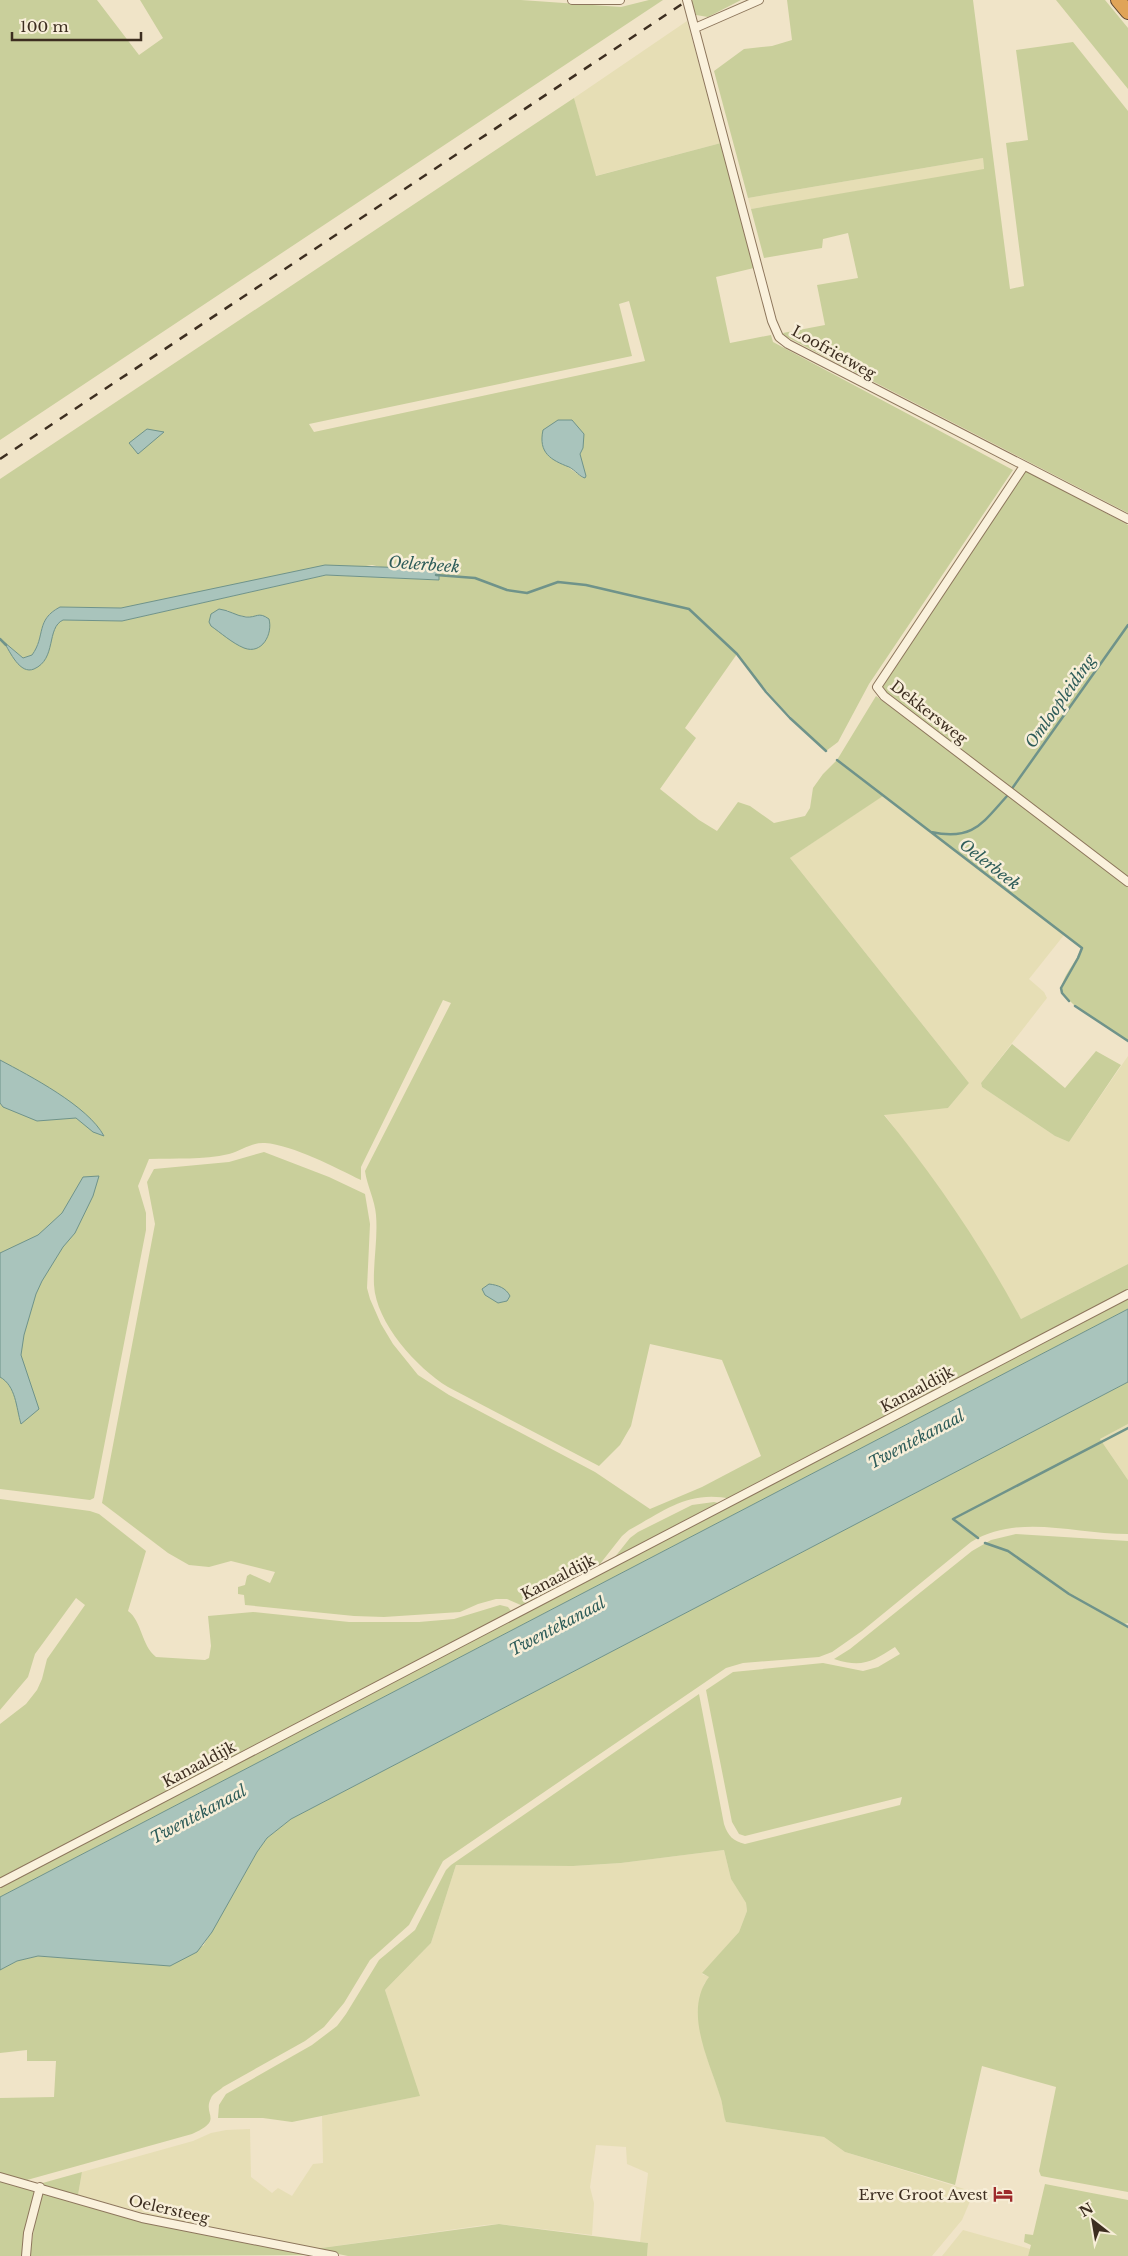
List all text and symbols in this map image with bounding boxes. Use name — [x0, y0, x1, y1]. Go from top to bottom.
scale bar — [12, 10, 141, 42]
text: 100 m — [20, 17, 69, 36]
street label: Loofrietweg — [789, 321, 880, 383]
water label: Oelerbeek — [388, 552, 460, 576]
water label: Omloopleiding — [1020, 649, 1100, 752]
street label: Dekkersweg — [887, 676, 972, 749]
water label: Oelerbeek — [956, 834, 1024, 894]
street label: Kanaaldijk — [877, 1361, 958, 1416]
water label: Twentekanaal — [864, 1405, 968, 1473]
street label: Kanaaldijk — [518, 1550, 599, 1604]
water label: Twentekanaal — [505, 1592, 609, 1660]
street label: Kanaaldijk — [159, 1736, 240, 1791]
water label: Twentekanaal — [146, 1780, 250, 1848]
hotel icon: Erve Groot Avest — [992, 2183, 1014, 2205]
place label: Erve Groot Avest — [859, 2185, 988, 2204]
street label: Oelersteeg — [127, 2191, 212, 2228]
north arrow — [1068, 2196, 1118, 2246]
text: N — [1076, 2199, 1097, 2221]

